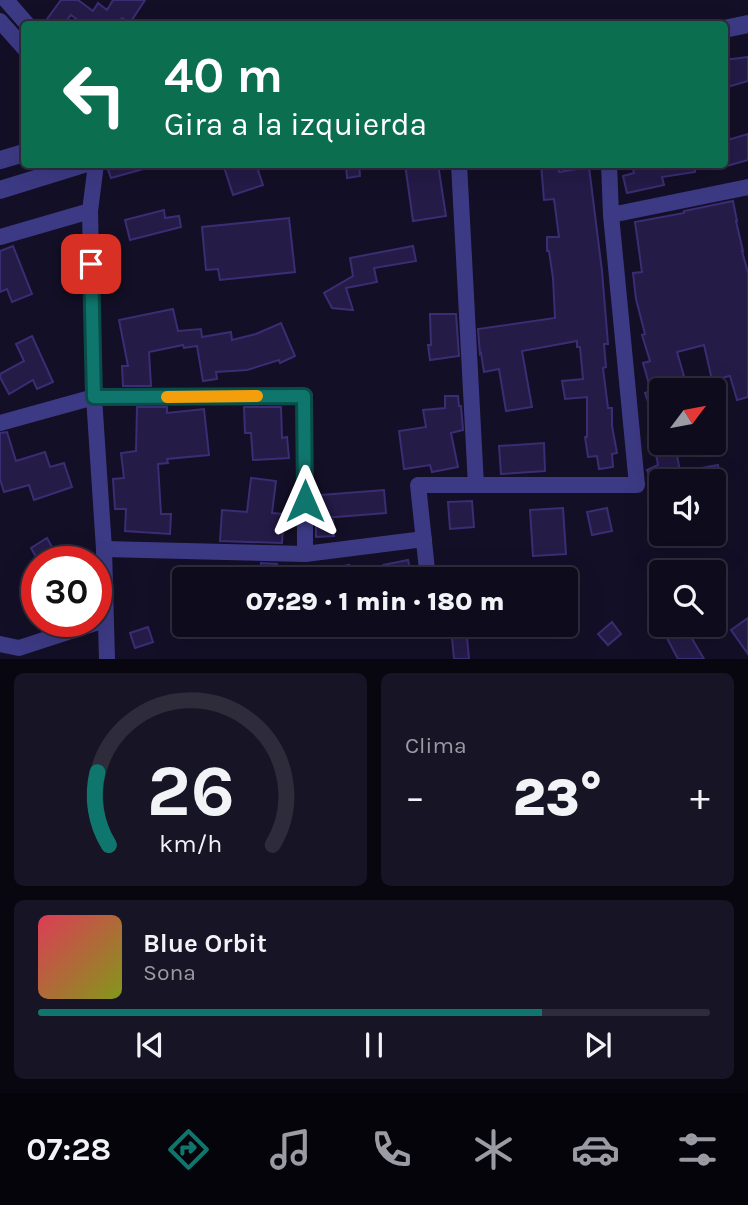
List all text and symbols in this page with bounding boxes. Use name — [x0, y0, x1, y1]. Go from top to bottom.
text: 40 m — [164, 47, 283, 104]
icon: left — [49, 49, 140, 140]
text: Gira a la izquierda — [164, 106, 427, 143]
pin — [61, 234, 121, 294]
icon: arrive — [72, 245, 110, 283]
north arrow — [649, 378, 726, 455]
map controls — [649, 378, 726, 637]
position arrow — [268, 464, 342, 538]
button: sound — [649, 469, 726, 546]
speed limit sign: 30 — [21, 546, 112, 637]
button: search — [649, 560, 726, 637]
text: 07:29 · 1 min · 180 m — [246, 586, 504, 617]
text: Clima — [405, 732, 467, 759]
text: 26 — [146, 749, 235, 834]
text: 23° — [513, 767, 602, 828]
text: − — [405, 775, 425, 820]
text: + — [690, 775, 710, 820]
text: km/h — [159, 829, 222, 858]
text: Blue Orbit — [143, 928, 267, 959]
text: Sona — [143, 959, 196, 986]
icon: previous — [131, 1026, 169, 1064]
icon: pause — [355, 1026, 393, 1064]
icon: next — [579, 1026, 617, 1064]
icon: directions — [164, 1125, 213, 1174]
icon: music — [266, 1125, 315, 1174]
icon: phone — [367, 1125, 416, 1174]
icon: climate — [469, 1125, 518, 1174]
icon: car — [571, 1125, 620, 1174]
icon: filters — [673, 1125, 722, 1174]
text: 07:28 — [26, 1131, 111, 1168]

